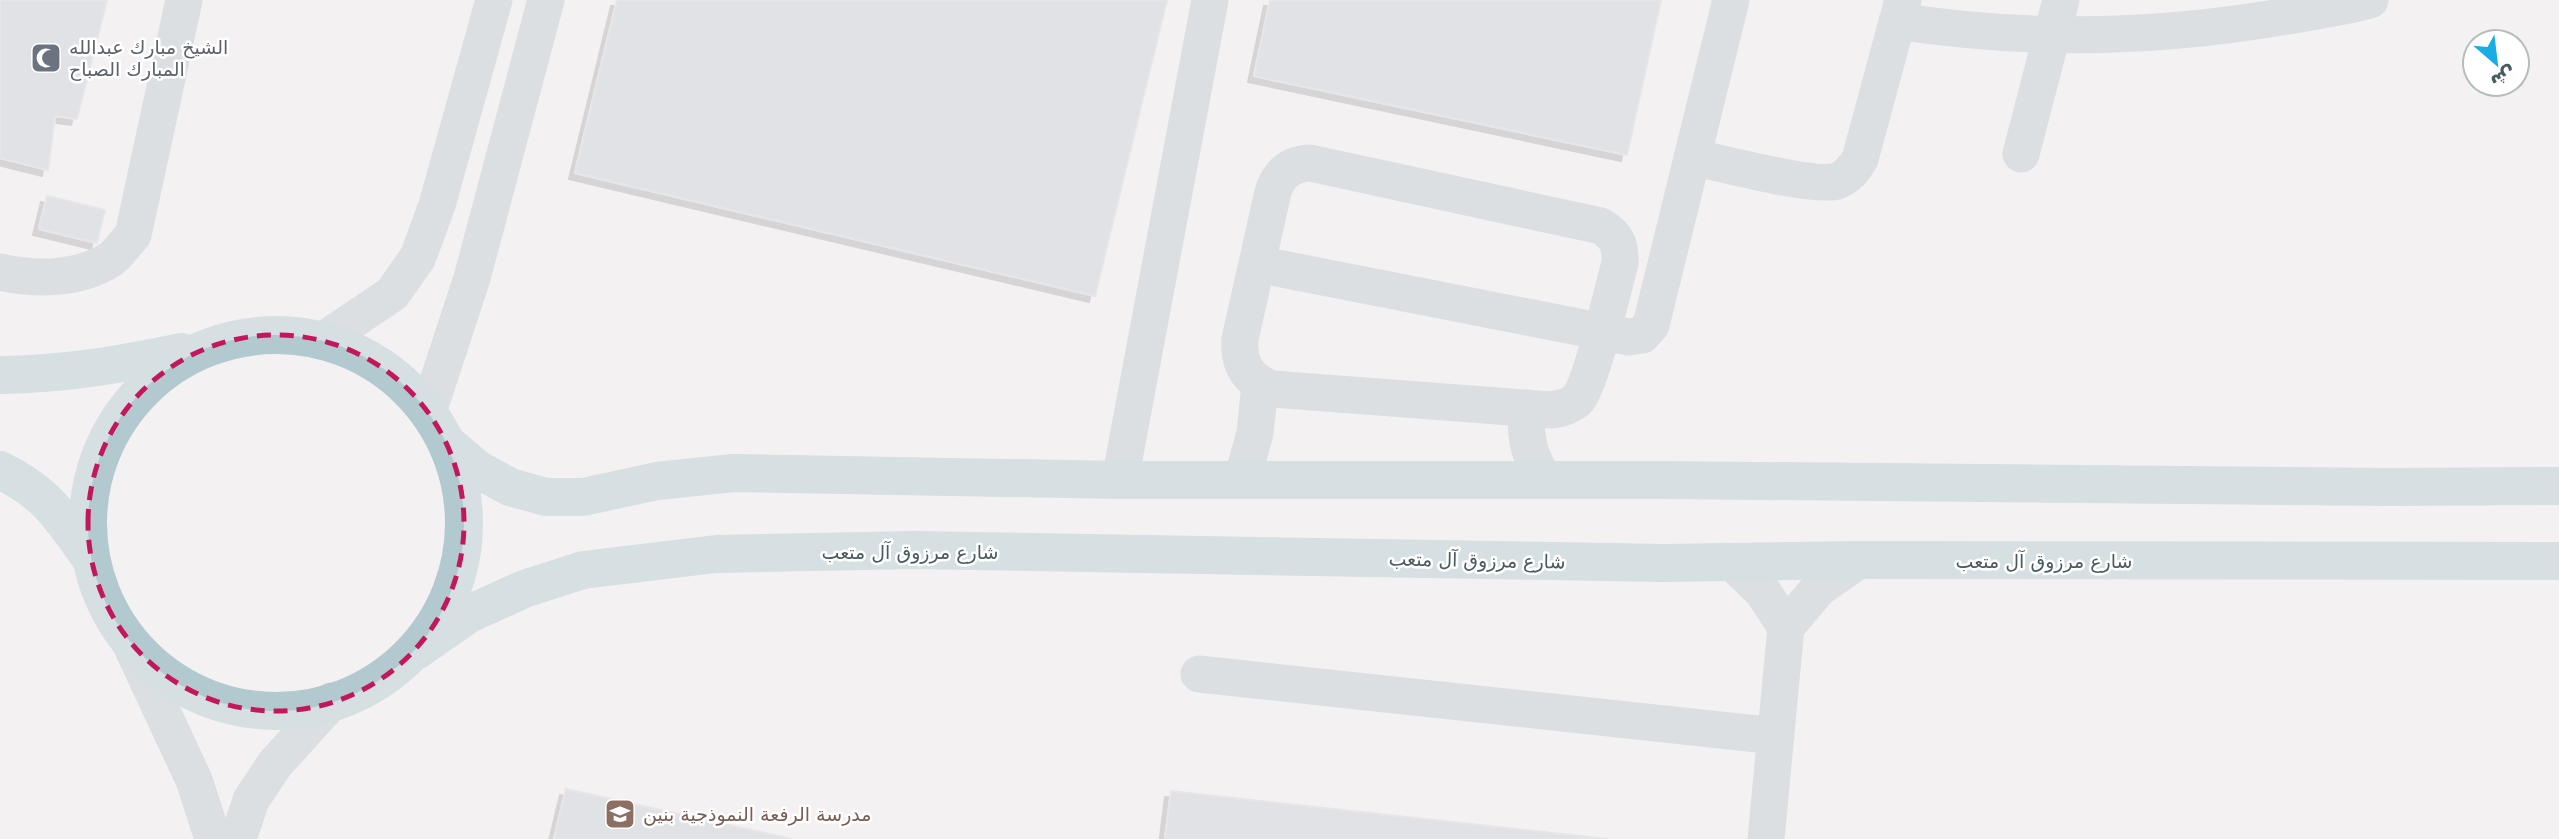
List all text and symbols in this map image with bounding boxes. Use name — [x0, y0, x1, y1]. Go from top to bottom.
north arrow — [2461, 28, 2531, 98]
place label: الشيخ مبارك عبدالله المبارك الصباح — [69, 36, 228, 81]
mosque icon: الشيخ مبارك عبدالله المبارك الصباح — [29, 41, 63, 75]
text: ش — [2487, 61, 2521, 94]
street label: شارع مرزوق آل متعب — [822, 540, 998, 564]
street label: شارع مرزوق آل متعب — [1388, 546, 1566, 574]
street label: شارع مرزوق آل متعب — [1956, 549, 2132, 573]
school or university icon: مدرسة الرفعة النموذجية بنين — [603, 797, 637, 831]
place label: مدرسة الرفعة النموذجية بنين — [643, 803, 871, 826]

